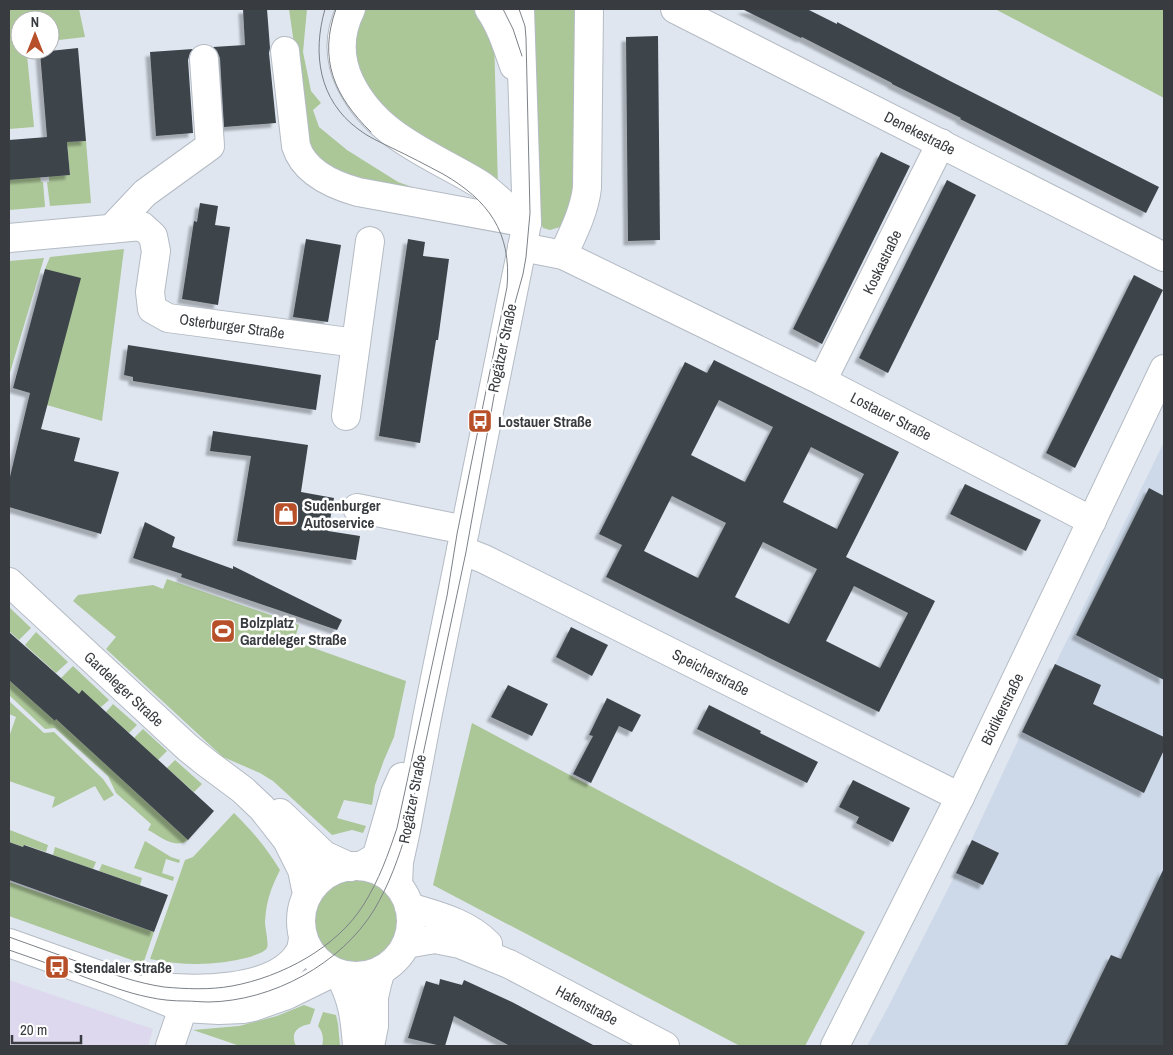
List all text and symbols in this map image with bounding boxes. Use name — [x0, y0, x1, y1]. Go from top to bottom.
north arrow — [10, 10, 60, 60]
text: N — [31, 13, 39, 31]
street label: Denekestraße — [881, 106, 959, 160]
street label: Koskastraße — [857, 226, 907, 298]
street label: Rogätzer Straße — [482, 302, 522, 394]
street label: Osterburger Straße — [178, 308, 286, 344]
street label: Lostauer Straße — [847, 387, 935, 445]
bus stop icon: Lostauer Straße — [467, 408, 493, 434]
place label: Lostauer Straße — [498, 411, 592, 432]
place label: Sudenburger Autoservice — [304, 495, 381, 533]
shop icon: Sudenburger Autoservice — [273, 501, 299, 527]
place label: Bolzplatz Gardeleger Straße — [240, 612, 347, 650]
sports icon: Bolzplatz Gardeleger Straße — [210, 618, 236, 644]
street label: Speicherstraße — [669, 644, 753, 701]
street label: Gardeleger Straße — [80, 647, 169, 732]
street label: Bödikerstraße — [976, 670, 1028, 748]
street label: Rogätzer Straße — [393, 753, 431, 845]
bus stop icon: Stendaler Straße — [44, 954, 70, 980]
place label: Stendaler Straße — [74, 957, 172, 978]
street label: Hafenstraße — [552, 980, 622, 1030]
scale bar — [12, 1012, 81, 1044]
text: 20 m — [20, 1019, 47, 1040]

